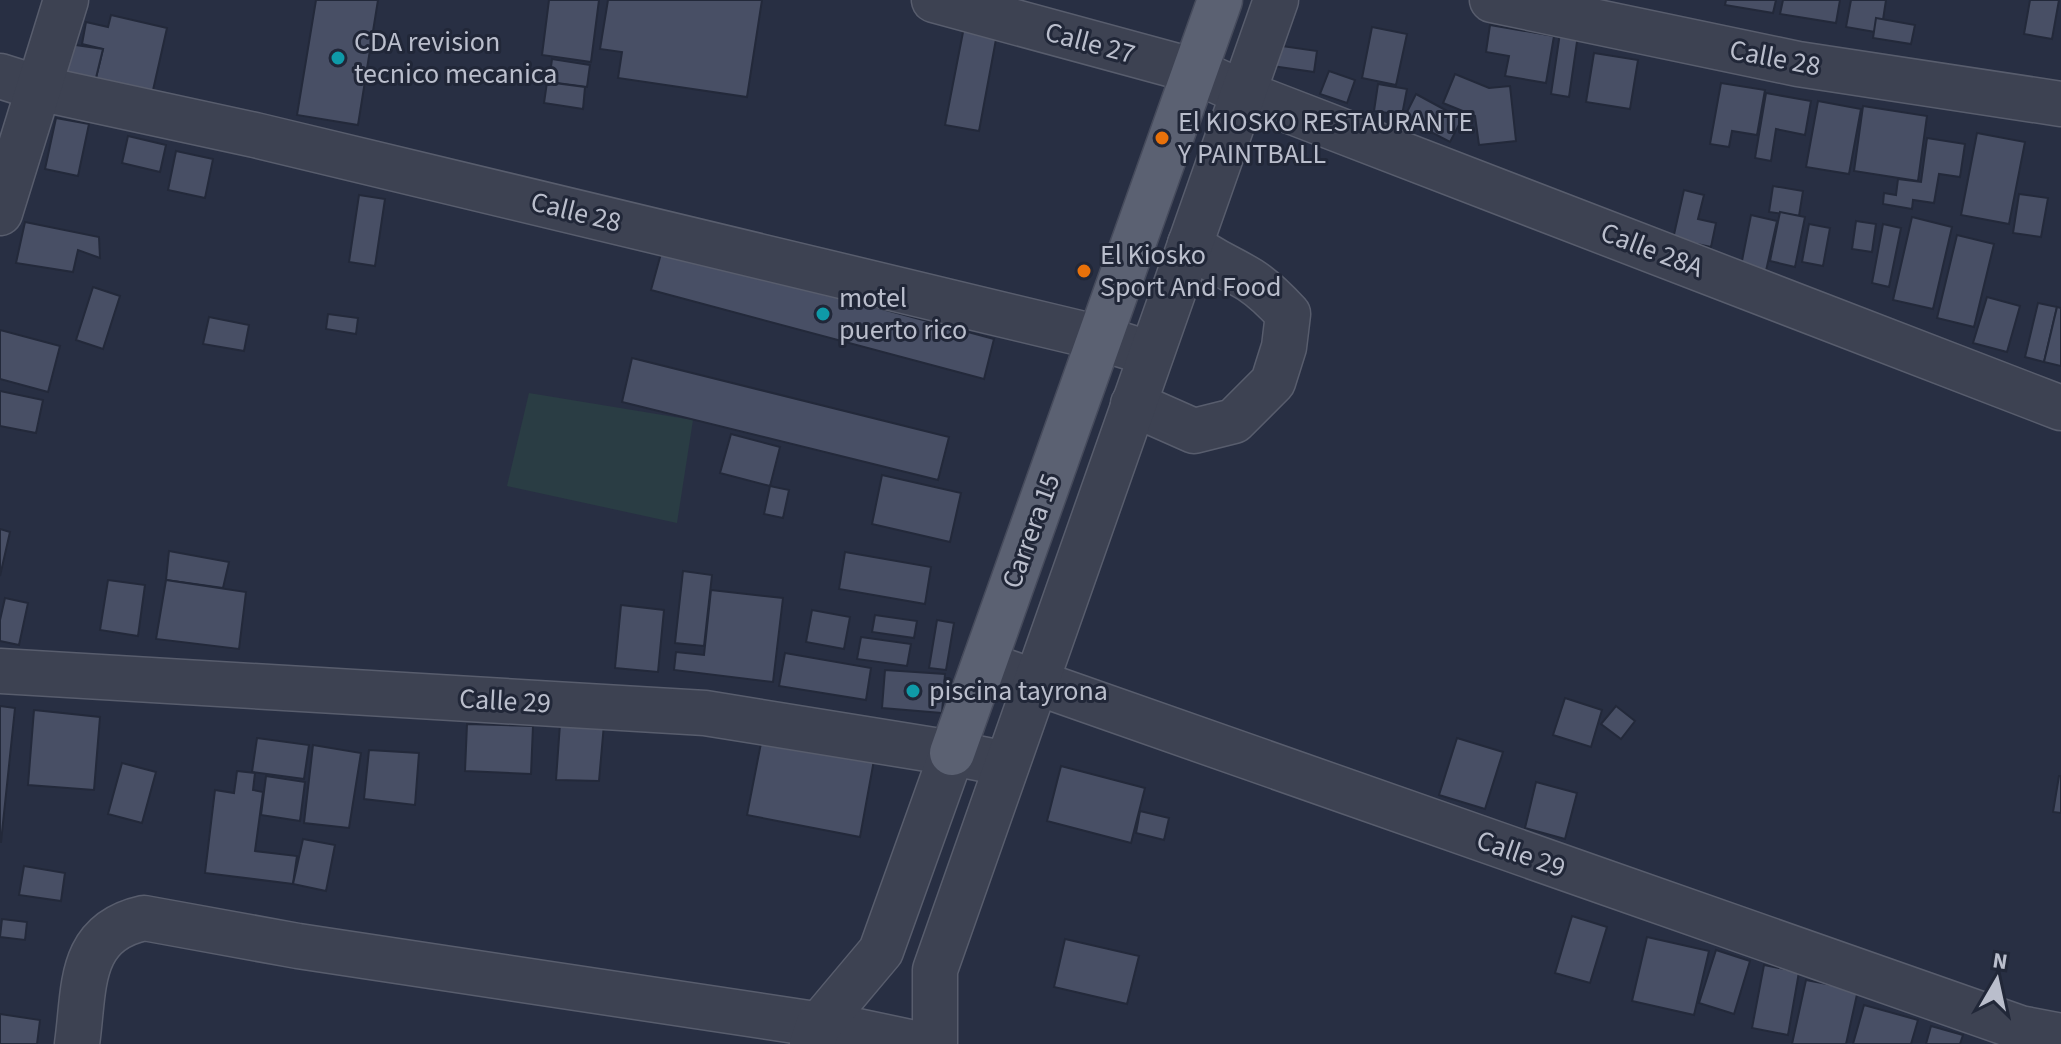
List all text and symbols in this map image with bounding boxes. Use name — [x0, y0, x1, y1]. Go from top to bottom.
street label: Calle 27 — [1041, 12, 1139, 74]
place label: CDA revision tecnico mecanica — [354, 22, 557, 94]
street label: Calle 28 — [1726, 30, 1824, 86]
marker: CDA revision tecnico mecanica — [329, 49, 347, 67]
place label: El KIOSKO RESTAURANTE Y PAINTBALL — [1177, 102, 1473, 174]
marker: El KIOSKO RESTAURANTE Y PAINTBALL — [1153, 129, 1171, 147]
street label: Calle 28 — [527, 182, 625, 242]
street label: Calle 28A — [1595, 212, 1710, 288]
place label: El Kiosko Sport And Food — [1100, 235, 1281, 307]
marker: El Kiosko Sport And Food — [1075, 262, 1093, 280]
place label: motel puerto rico — [839, 278, 967, 350]
marker: motel puerto rico — [814, 305, 832, 323]
street label: Carrera 15 — [992, 468, 1070, 594]
place label: piscina tayrona — [929, 671, 1108, 711]
street label: Calle 29 — [458, 679, 552, 723]
marker: piscina tayrona — [904, 682, 922, 700]
street label: Calle 29 — [1471, 820, 1571, 888]
north arrow — [1957, 940, 2037, 1020]
text: N — [1990, 944, 2010, 978]

